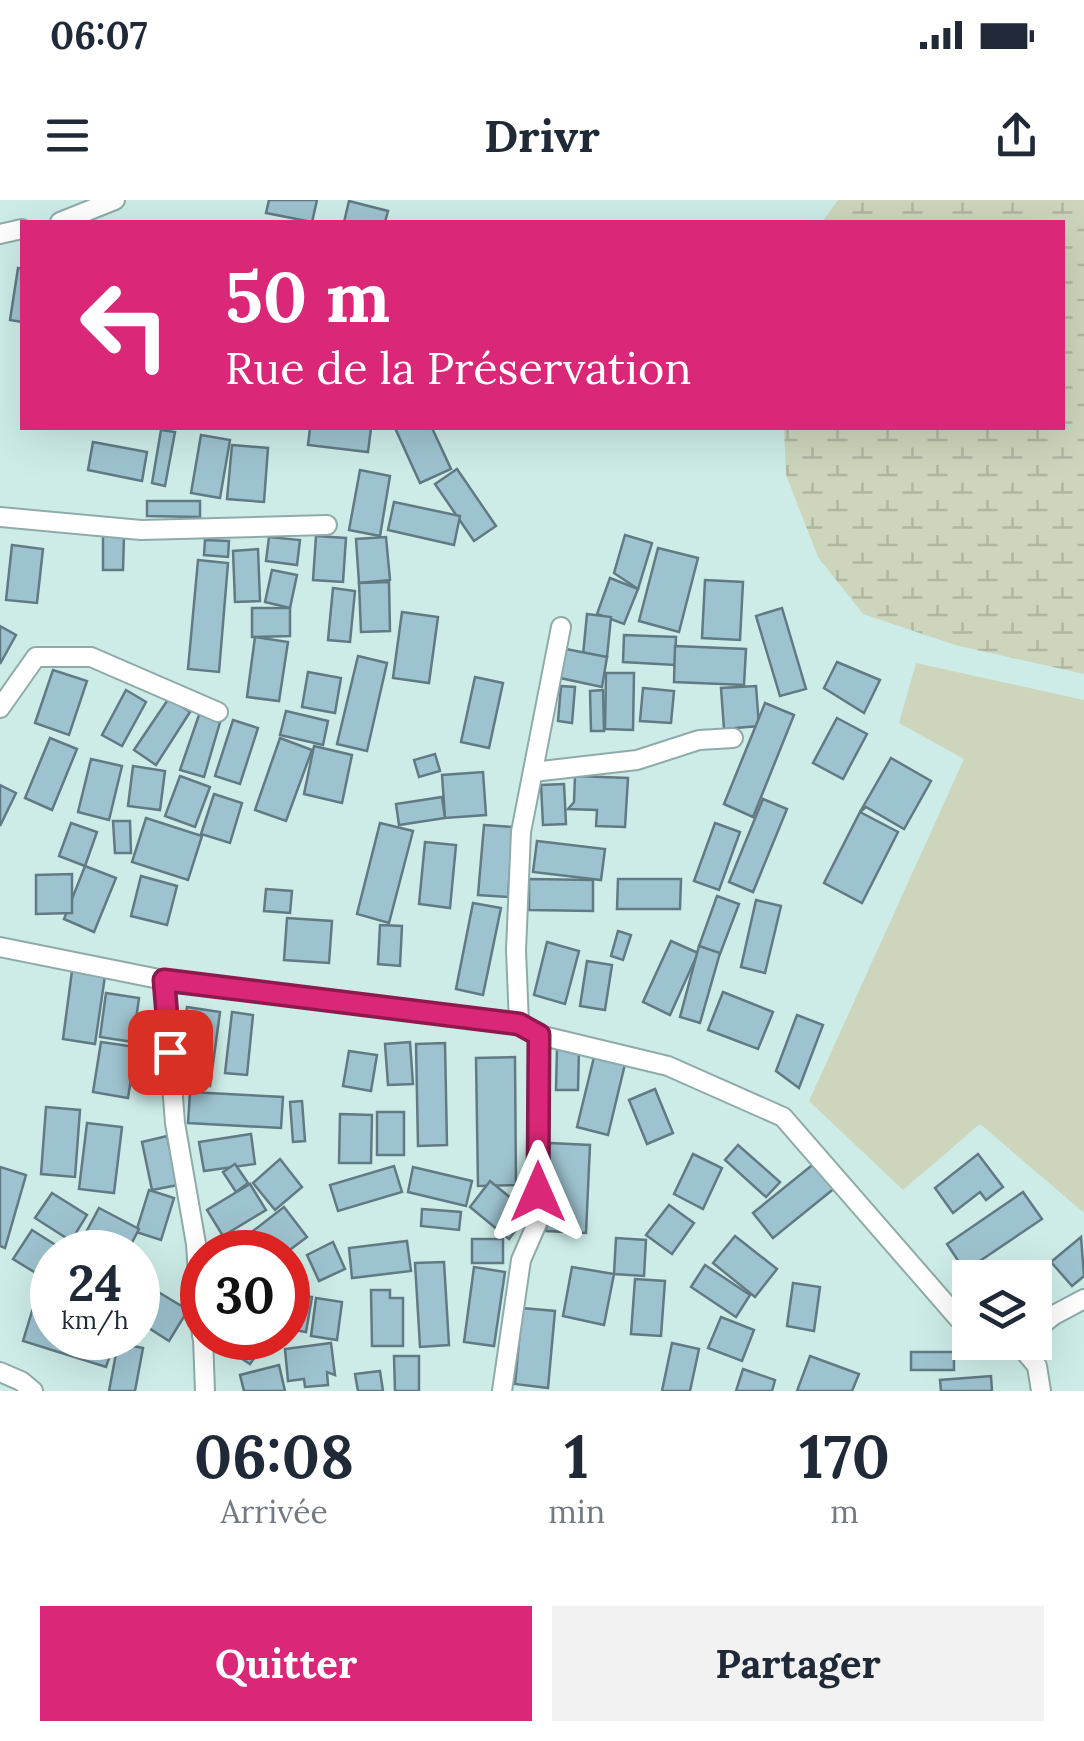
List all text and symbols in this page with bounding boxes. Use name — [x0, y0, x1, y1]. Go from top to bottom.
text: 06:07 — [50, 11, 148, 59]
text: Drivr — [484, 107, 600, 164]
icon: menu — [40, 108, 95, 163]
icon: share — [989, 108, 1044, 163]
text: 50 m — [225, 252, 390, 341]
icon: left — [60, 260, 190, 390]
text: Rue de la Préservation — [225, 339, 692, 396]
pin — [128, 1010, 213, 1095]
icon: arrive — [143, 1025, 198, 1080]
position arrow — [486, 1140, 590, 1244]
speed limit sign: 30 — [180, 1230, 310, 1360]
text: 24 — [68, 1251, 122, 1315]
map controls — [952, 1260, 1052, 1360]
button: layers — [952, 1260, 1052, 1360]
text: km/h — [61, 1304, 129, 1336]
text: 06:08 — [194, 1418, 354, 1494]
text: 1 — [565, 1418, 589, 1494]
text: 170 — [799, 1418, 890, 1494]
text: Arrivée — [220, 1491, 328, 1532]
text: min — [548, 1491, 605, 1532]
text: m — [830, 1491, 859, 1532]
button: Quitter — [40, 1606, 532, 1721]
button: Partager — [552, 1606, 1044, 1721]

